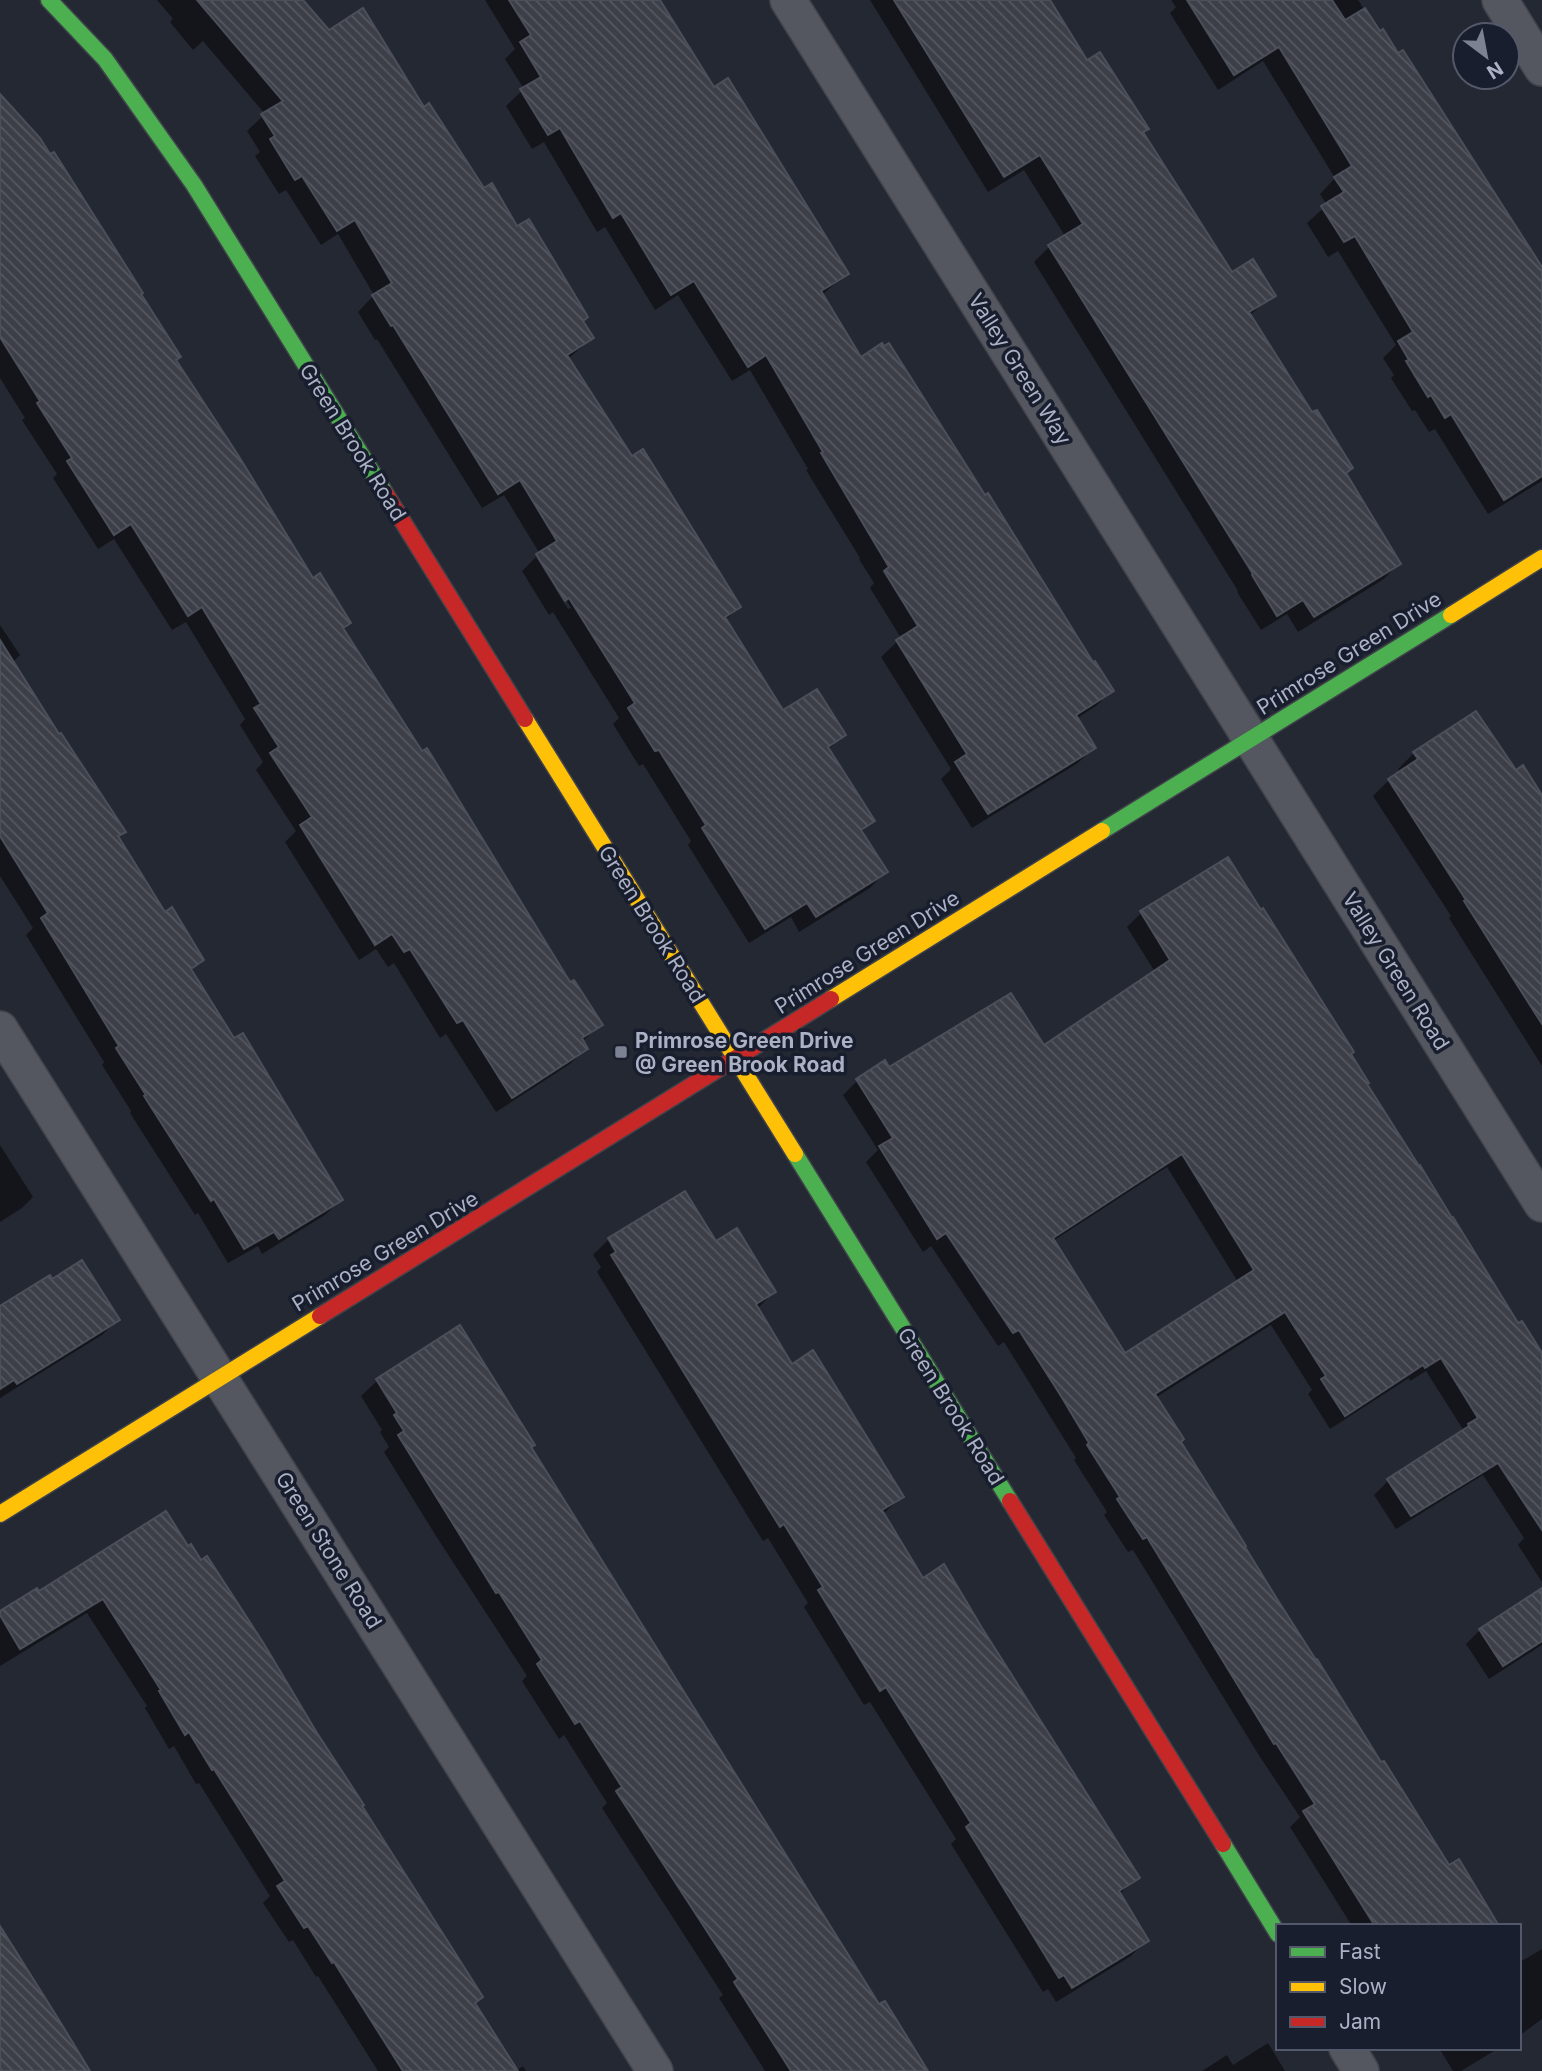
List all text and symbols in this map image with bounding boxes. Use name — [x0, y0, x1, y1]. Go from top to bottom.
north arrow — [1451, 21, 1521, 91]
text: N — [1483, 56, 1507, 84]
street label: Valley Green Way — [963, 289, 1077, 450]
street label: Green Brook Road — [295, 359, 411, 525]
street label: Primrose Green Drive — [1252, 586, 1446, 720]
street label: Green Brook Road — [594, 841, 710, 1007]
street label: Primrose Green Drive — [770, 885, 964, 1019]
street label: Valley Green Road — [1337, 887, 1455, 1055]
place label: Primrose Green Drive @ Green Brook Road — [635, 1028, 853, 1077]
marker: Primrose Green Drive @ Green Brook Road — [613, 1044, 629, 1060]
street label: Primrose Green Drive — [287, 1186, 483, 1316]
street label: Green Brook Road — [893, 1323, 1009, 1489]
street label: Green Stone Road — [271, 1467, 387, 1633]
legend — [1276, 1924, 1521, 2050]
text: Fast — [1339, 1939, 1381, 1964]
text: Slow — [1339, 1974, 1387, 1999]
text: Jam — [1339, 2009, 1381, 2034]

